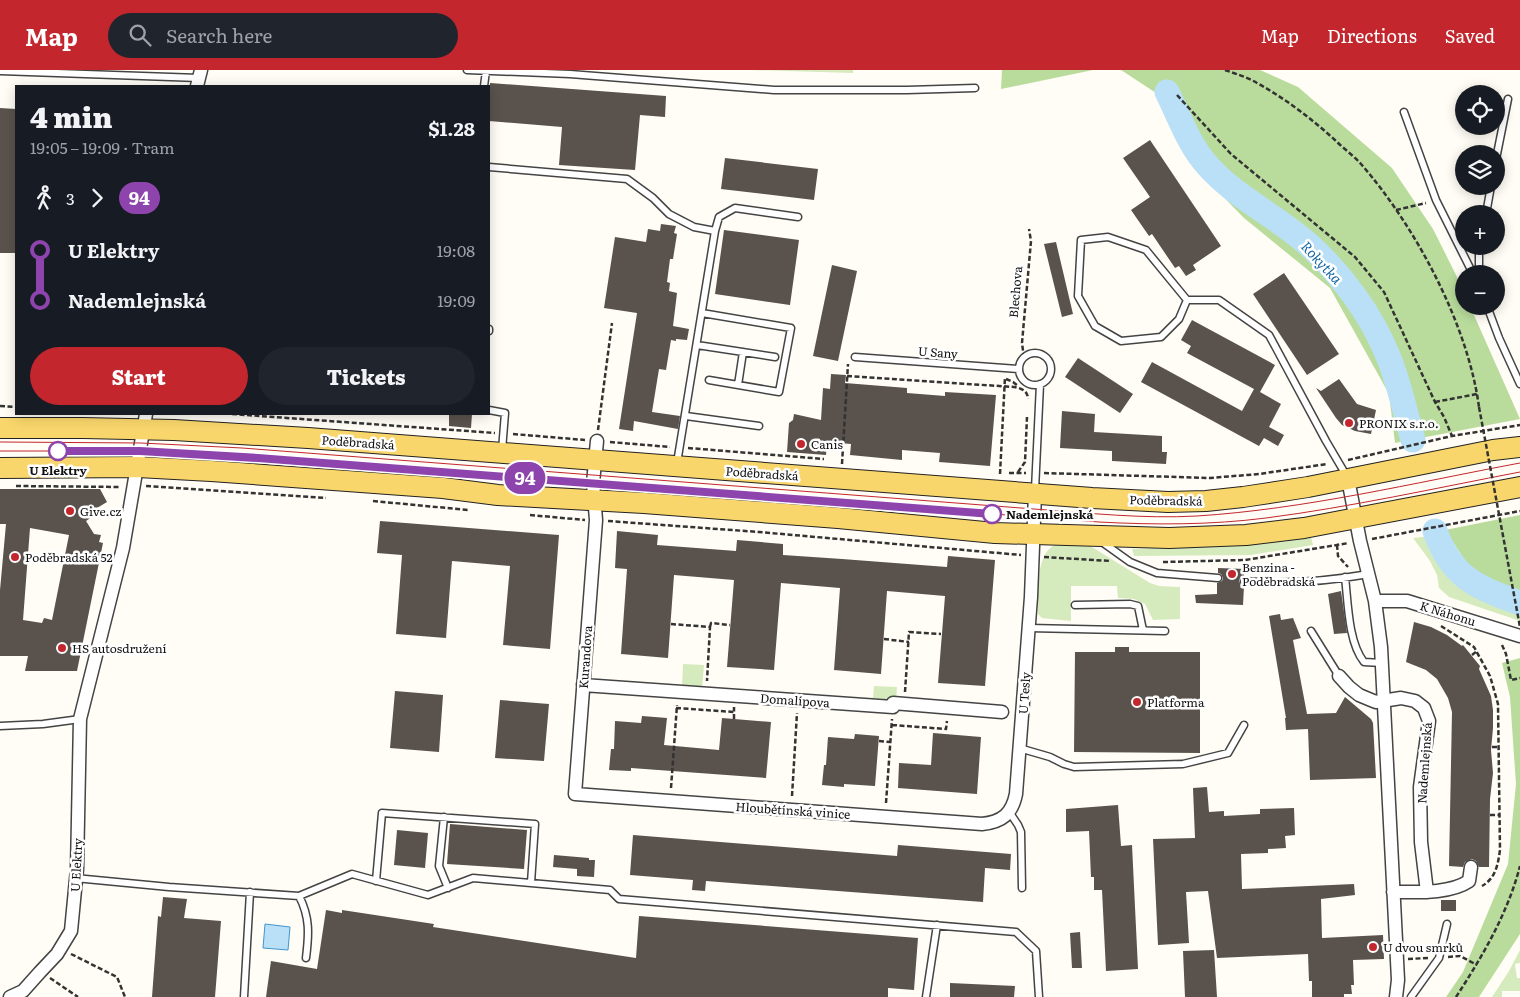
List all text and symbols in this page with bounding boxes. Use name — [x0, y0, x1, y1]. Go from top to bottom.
search box — [108, 13, 458, 58]
text: Map — [25, 18, 78, 53]
icon: search — [126, 21, 154, 49]
text: Search here — [166, 21, 272, 49]
text: Map — [1261, 22, 1299, 49]
text: Directions — [1327, 22, 1417, 49]
text: Saved — [1445, 22, 1495, 49]
map controls — [1455, 85, 1505, 315]
button: locate — [1455, 85, 1505, 135]
text: 4 min — [30, 95, 112, 137]
text: $1.28 — [428, 114, 475, 142]
text: 19:05 – 19:09 · Tram — [30, 135, 175, 159]
button: layers — [1455, 145, 1505, 195]
icon: walk — [30, 184, 58, 212]
icon: forward — [83, 184, 111, 212]
text: 94 — [129, 184, 150, 211]
text: 3 — [66, 186, 75, 210]
button: + — [1455, 205, 1505, 255]
text: U Elektry — [68, 236, 159, 264]
water label: Rokytka — [1297, 236, 1347, 288]
text: 19:08 — [437, 238, 475, 262]
street label: Blechova — [1004, 265, 1026, 319]
button: − — [1455, 265, 1505, 315]
text: Nademlejnská — [68, 286, 206, 314]
text: 19:09 — [437, 288, 475, 312]
street label: U Sany — [918, 342, 959, 362]
button: Start — [30, 347, 248, 405]
button: Tickets — [258, 347, 475, 405]
place label: PRONIX s.r.o. — [1359, 414, 1439, 432]
marker: PRONIX s.r.o. — [1343, 417, 1355, 429]
street label: Poděbradská — [321, 430, 396, 454]
place label: Canis — [811, 435, 844, 453]
marker: Canis — [795, 438, 807, 450]
marker: U Elektry — [48, 441, 68, 461]
place label: U Elektry — [29, 461, 87, 479]
street label: Poděbradská — [725, 461, 800, 485]
line badge: 94 — [502, 462, 548, 494]
text: 94 — [514, 464, 536, 491]
street label: Poděbradská — [1129, 490, 1203, 510]
place label: Give.cz — [80, 502, 121, 520]
marker: Nademlejnská — [982, 504, 1002, 524]
marker: Give.cz — [64, 505, 76, 517]
place label: Nademlejnská — [1006, 505, 1093, 523]
place label: Poděbradská 52 — [25, 548, 113, 566]
marker: Poděbradská 52 — [9, 551, 21, 563]
place label: Benzina - Poděbradská — [1242, 558, 1316, 590]
marker: Benzina - Poděbradská — [1226, 568, 1238, 580]
street label: K Náhonu — [1418, 596, 1478, 630]
street label: Kurandova — [574, 624, 596, 689]
place label: HS autosdružení — [72, 639, 167, 657]
marker: HS autosdružení — [56, 642, 68, 654]
street label: U Tesly — [1014, 671, 1034, 715]
street label: Domalípova — [760, 689, 831, 711]
place label: Platforma — [1147, 693, 1205, 711]
marker: Platforma — [1131, 696, 1143, 708]
street label: Nademlejnská — [1412, 721, 1436, 804]
street label: Hloubětínská vinice — [735, 797, 851, 823]
street label: U Elektry — [66, 837, 86, 892]
place label: U dvou smrků — [1383, 938, 1463, 956]
marker: U dvou smrků — [1367, 941, 1379, 953]

